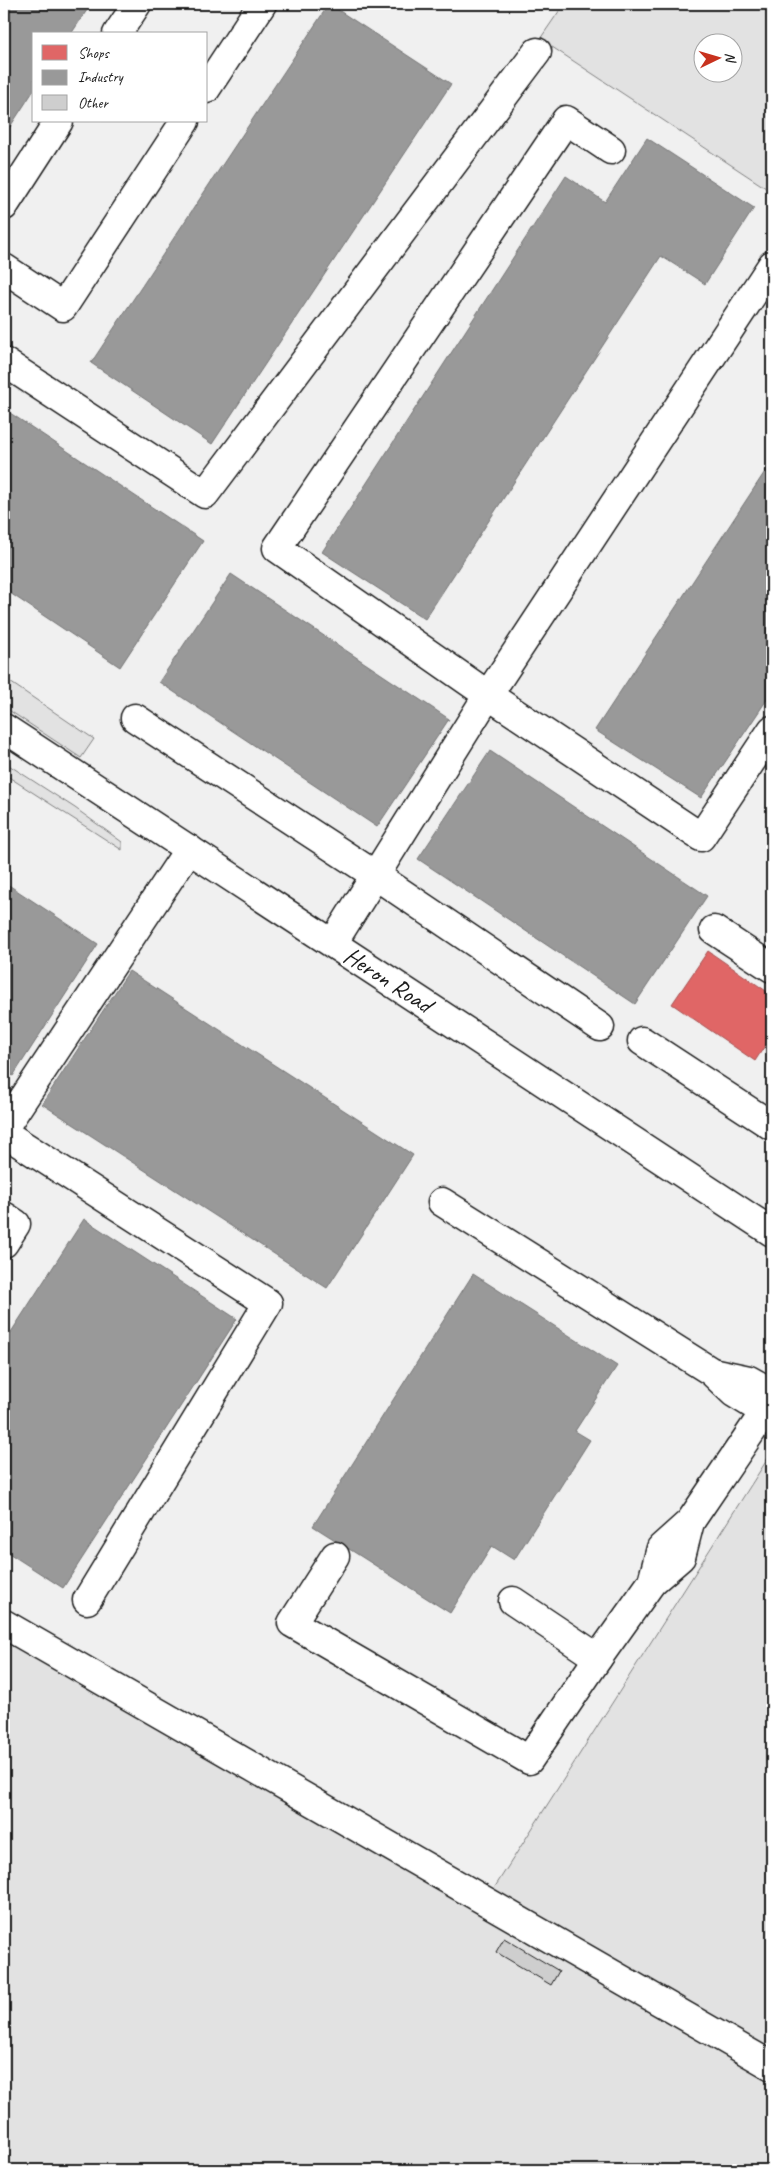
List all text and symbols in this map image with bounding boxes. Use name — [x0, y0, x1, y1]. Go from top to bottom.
legend — [32, 32, 208, 122]
north arrow — [694, 32, 744, 82]
text: Shops — [78, 44, 111, 63]
text: N — [722, 52, 740, 64]
text: Industry — [78, 68, 125, 87]
text: Other — [78, 94, 109, 113]
street label: Heron Road — [338, 940, 441, 1022]

